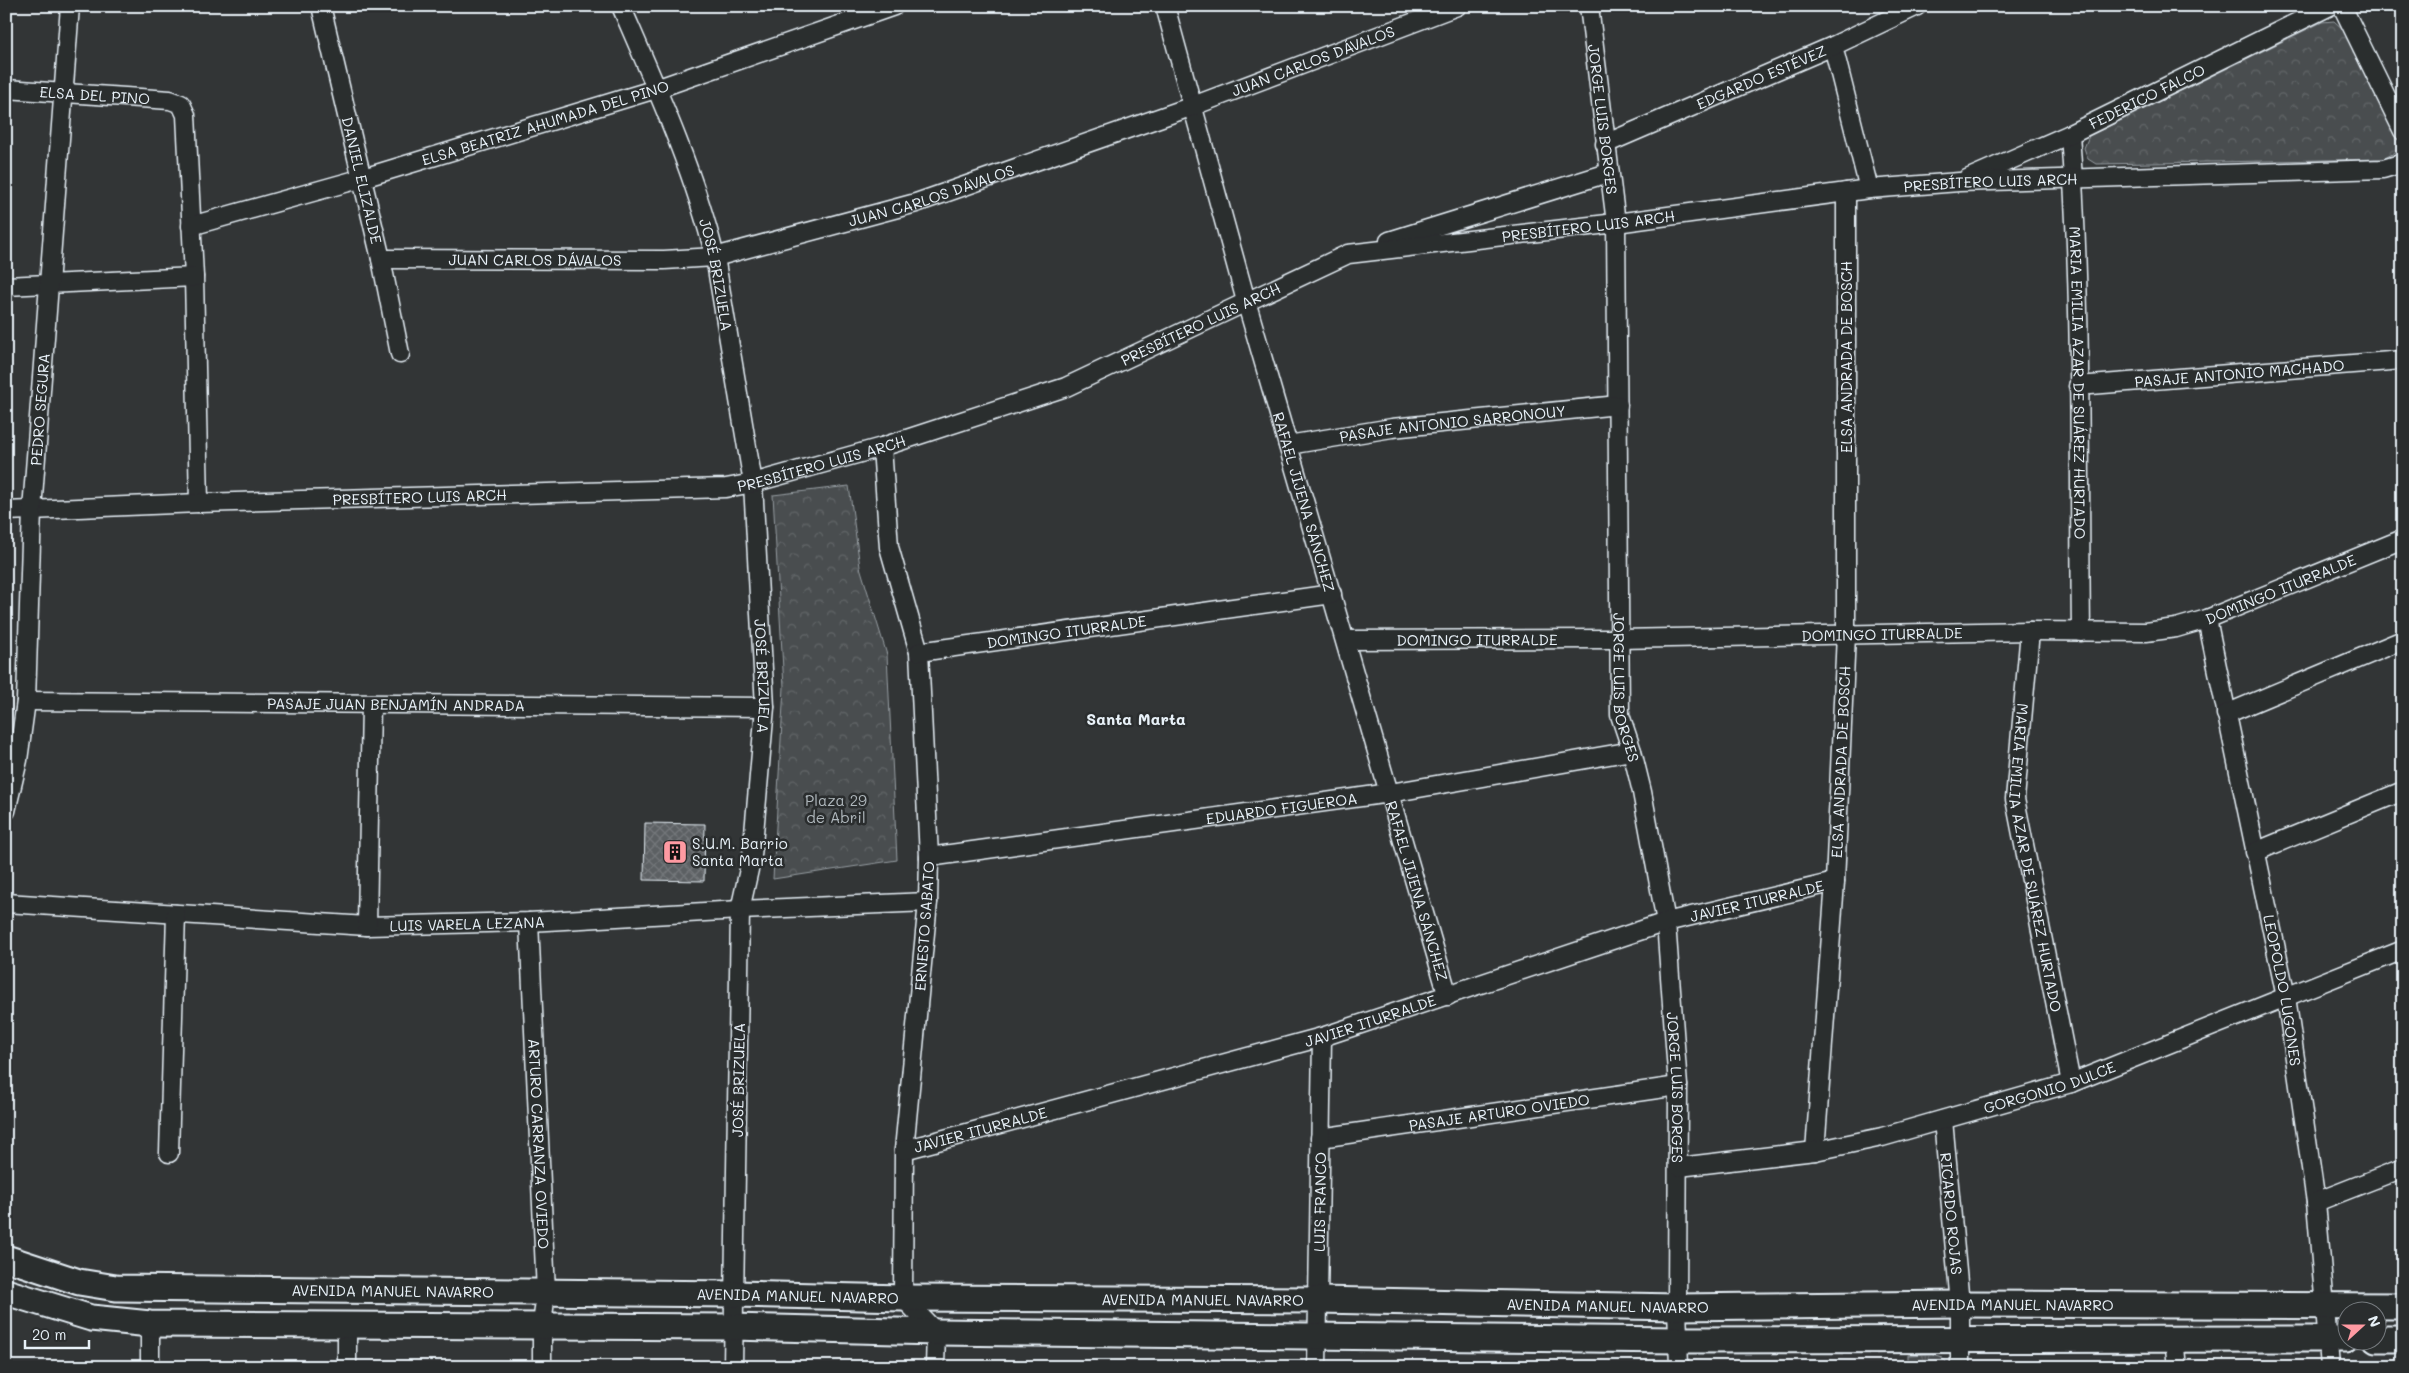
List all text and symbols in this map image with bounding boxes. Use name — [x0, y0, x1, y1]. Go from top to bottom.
street label: JUAN CARLOS DÁVALOS — [1229, 21, 1397, 101]
street label: EDGARDO ESTÉVEZ — [1693, 40, 1829, 114]
street label: JORGE LUIS BORGES — [1584, 43, 1622, 195]
street label: FEDERICO FALCO — [2085, 59, 2208, 133]
street label: ELSA BEATRIZ AHUMADA DEL PINO — [419, 75, 672, 170]
street label: ELSA DEL PINO — [39, 81, 151, 109]
street label: DANIEL ELIZALDE — [338, 115, 387, 246]
street label: JUAN CARLOS DÁVALOS — [846, 159, 1017, 231]
street label: PRESBÍTERO LUIS ARCH — [1903, 168, 2078, 196]
street label: PRESBÍTERO LUIS ARCH — [1501, 205, 1676, 246]
street label: JOSÉ BRIZUELA — [695, 216, 737, 333]
street label: MARIA EMILIA AZAR DE SUÁREZ HURTADO — [2065, 226, 2090, 539]
street label: JUAN CARLOS DÁVALOS — [449, 249, 621, 270]
street label: ELSA ANDRADA DE BOSCH — [1836, 261, 1856, 453]
street label: PRESBÍTERO LUIS ARCH — [1117, 277, 1284, 370]
street label: PEDRO SEGURA — [25, 352, 54, 466]
street label: PASAJE ANTONIO MACHADO — [2134, 355, 2345, 391]
street label: PASAJE ANTONIO SARRONOUY — [1338, 400, 1567, 446]
street label: RAFAEL JIJENA SÁNCHEZ — [1269, 409, 1340, 594]
street label: PRESBÍTERO LUIS ARCH — [735, 430, 908, 496]
street label: PRESBÍTERO LUIS ARCH — [332, 484, 507, 509]
street label: DOMINGO ITURRALDE — [2202, 549, 2359, 629]
street label: DOMINGO ITURRALDE — [985, 610, 1148, 652]
street label: JORGE LUIS BORGES — [1609, 613, 1644, 764]
street label: JOSÉ BRIZUELA — [750, 618, 775, 734]
street label: DOMINGO ITURRALDE — [1801, 622, 1963, 645]
street label: DOMINGO ITURRALDE — [1396, 629, 1558, 650]
street label: ELSA ANDRADA DE BOSCH — [1826, 665, 1855, 858]
street label: PASAJE JUAN BENJAMÍN ANDRADA — [267, 693, 525, 715]
street label: MARIA EMILIA AZAR DE SUÁREZ HURTADO — [2005, 702, 2067, 1014]
district label: Santa Marta — [1086, 708, 1186, 729]
street label: EDUARDO FIGUEROA — [1205, 788, 1359, 828]
park label: Plaza 29 de Abril — [805, 790, 867, 827]
street label: RAFAEL JIJENA SÁNCHEZ — [1382, 798, 1453, 983]
place label: S.U.M. Barrio Santa Marta — [692, 833, 788, 870]
building icon: S.U.M. Barrio Santa Marta — [662, 839, 688, 865]
street label: ERNESTO SABATO — [909, 860, 939, 992]
street label: JAVIER ITURRALDE — [1688, 875, 1826, 926]
street label: LUIS VARELA LEZANA — [389, 911, 545, 935]
street label: LEOPOLDO LUGONES — [2259, 913, 2306, 1067]
street label: JAVIER ITURRALDE — [1302, 989, 1439, 1051]
street label: JORGE LUIS BORGES — [1663, 1011, 1688, 1163]
street label: JOSÉ BRIZUELA — [727, 1023, 749, 1137]
street label: ARTURO CARRANZA OVIEDO — [524, 1038, 554, 1250]
street label: GORGONIO DULCE — [1981, 1056, 2119, 1118]
street label: PASAJE ARTURO OVIEDO — [1407, 1089, 1591, 1135]
street label: JAVIER ITURRALDE — [911, 1102, 1049, 1157]
street label: LUIS FRANCO — [1309, 1152, 1330, 1252]
street label: RICARDO ROJAS — [1936, 1152, 1967, 1276]
street label: AVENIDA MANUEL NAVARRO — [291, 1280, 494, 1302]
street label: AVENIDA MANUEL NAVARRO — [696, 1284, 899, 1308]
street label: AVENIDA MANUEL NAVARRO — [1101, 1289, 1304, 1310]
street label: AVENIDA MANUEL NAVARRO — [1506, 1294, 1709, 1317]
street label: AVENIDA MANUEL NAVARRO — [1911, 1294, 2114, 1315]
north arrow — [2336, 1300, 2386, 1350]
text: N — [2364, 1313, 2385, 1330]
scale bar — [25, 1318, 89, 1350]
text: 20 m — [32, 1324, 66, 1344]

